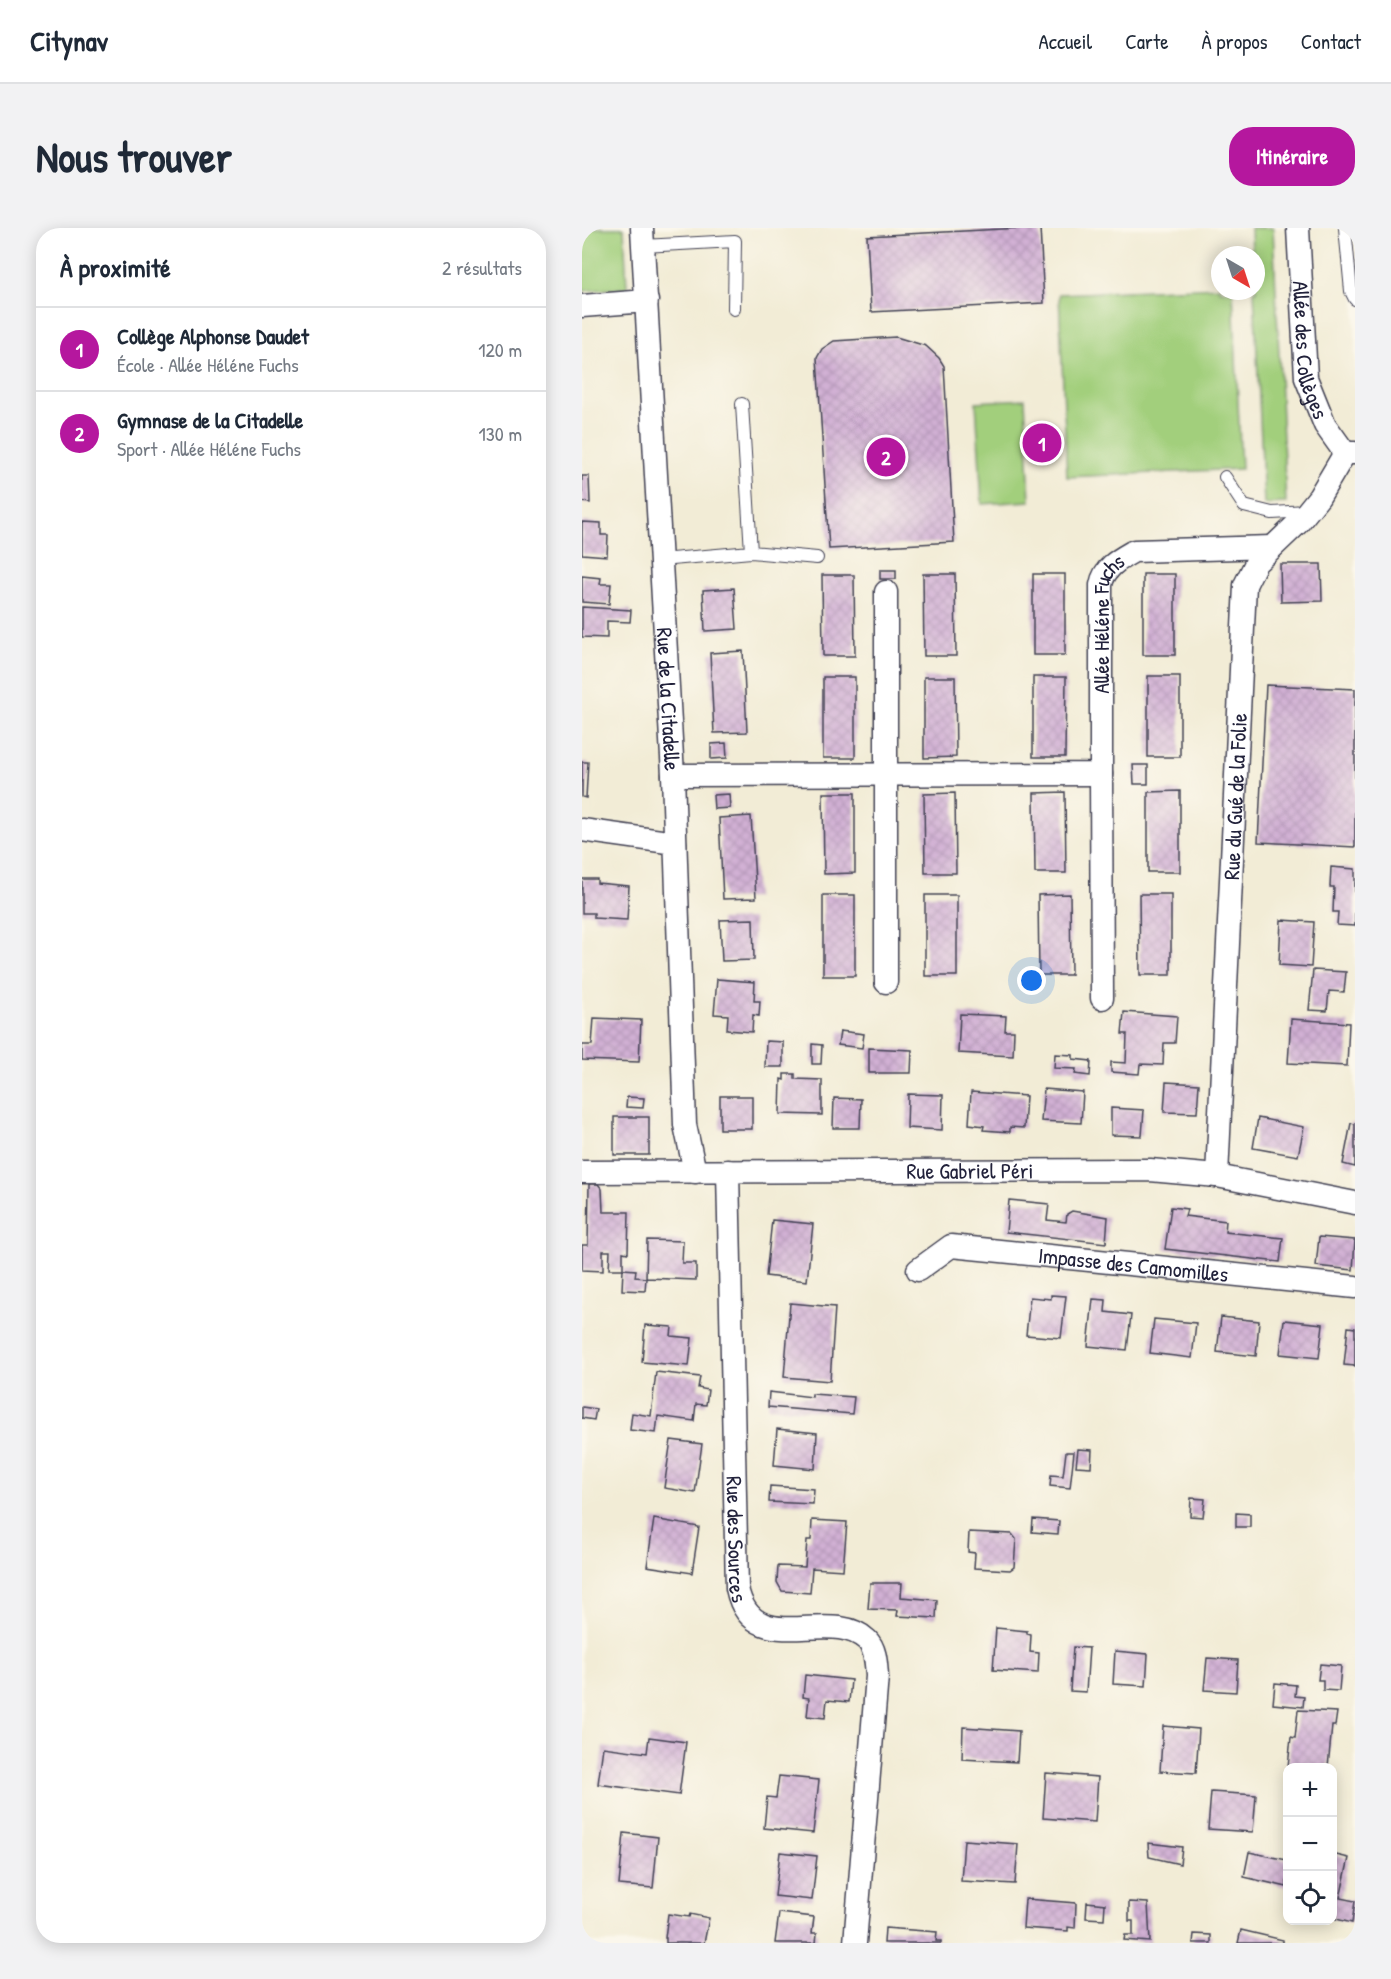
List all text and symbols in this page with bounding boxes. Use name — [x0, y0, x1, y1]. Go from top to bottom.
text: Citynav — [30, 22, 108, 60]
text: Accueil — [1039, 27, 1092, 56]
text: Carte — [1125, 27, 1169, 56]
text: À propos — [1202, 27, 1268, 56]
text: Contact — [1301, 27, 1361, 56]
button: Itinéraire — [1229, 127, 1355, 186]
text: Nous trouver — [36, 128, 232, 185]
north arrow — [1211, 246, 1265, 300]
text: À proximité — [60, 250, 171, 285]
text: 2 résultats — [442, 254, 522, 281]
street label: Allée des Collèges — [1286, 280, 1336, 423]
text: Collège Alphonse Daudet — [117, 321, 309, 351]
text: 1 — [76, 336, 83, 363]
text: 120 m — [478, 336, 522, 363]
text: École · Allée Héléne Fuchs — [117, 351, 299, 378]
text: Gymnase de la Citadelle — [117, 405, 303, 435]
text: 2 — [75, 420, 84, 447]
text: 130 m — [479, 420, 522, 447]
pin: 1 — [1022, 420, 1062, 466]
pin: 2 — [866, 434, 906, 480]
text: Sport · Allée Héléne Fuchs — [117, 435, 301, 462]
street label: Allée Héléne Fuchs — [1086, 546, 1130, 694]
street label: Rue de la Citadelle — [650, 627, 688, 772]
street label: Rue du Gué de la Folie — [1216, 712, 1254, 881]
your location — [1017, 966, 1046, 995]
street label: Rue Gabriel Péri — [907, 1155, 1033, 1186]
street label: Impasse des Camomilles — [1037, 1240, 1230, 1289]
street label: Rue des Sources — [720, 1476, 755, 1606]
map controls — [1283, 1763, 1337, 1925]
button: + — [1283, 1763, 1337, 1817]
button: − — [1283, 1817, 1337, 1871]
button: locate — [1283, 1871, 1337, 1925]

